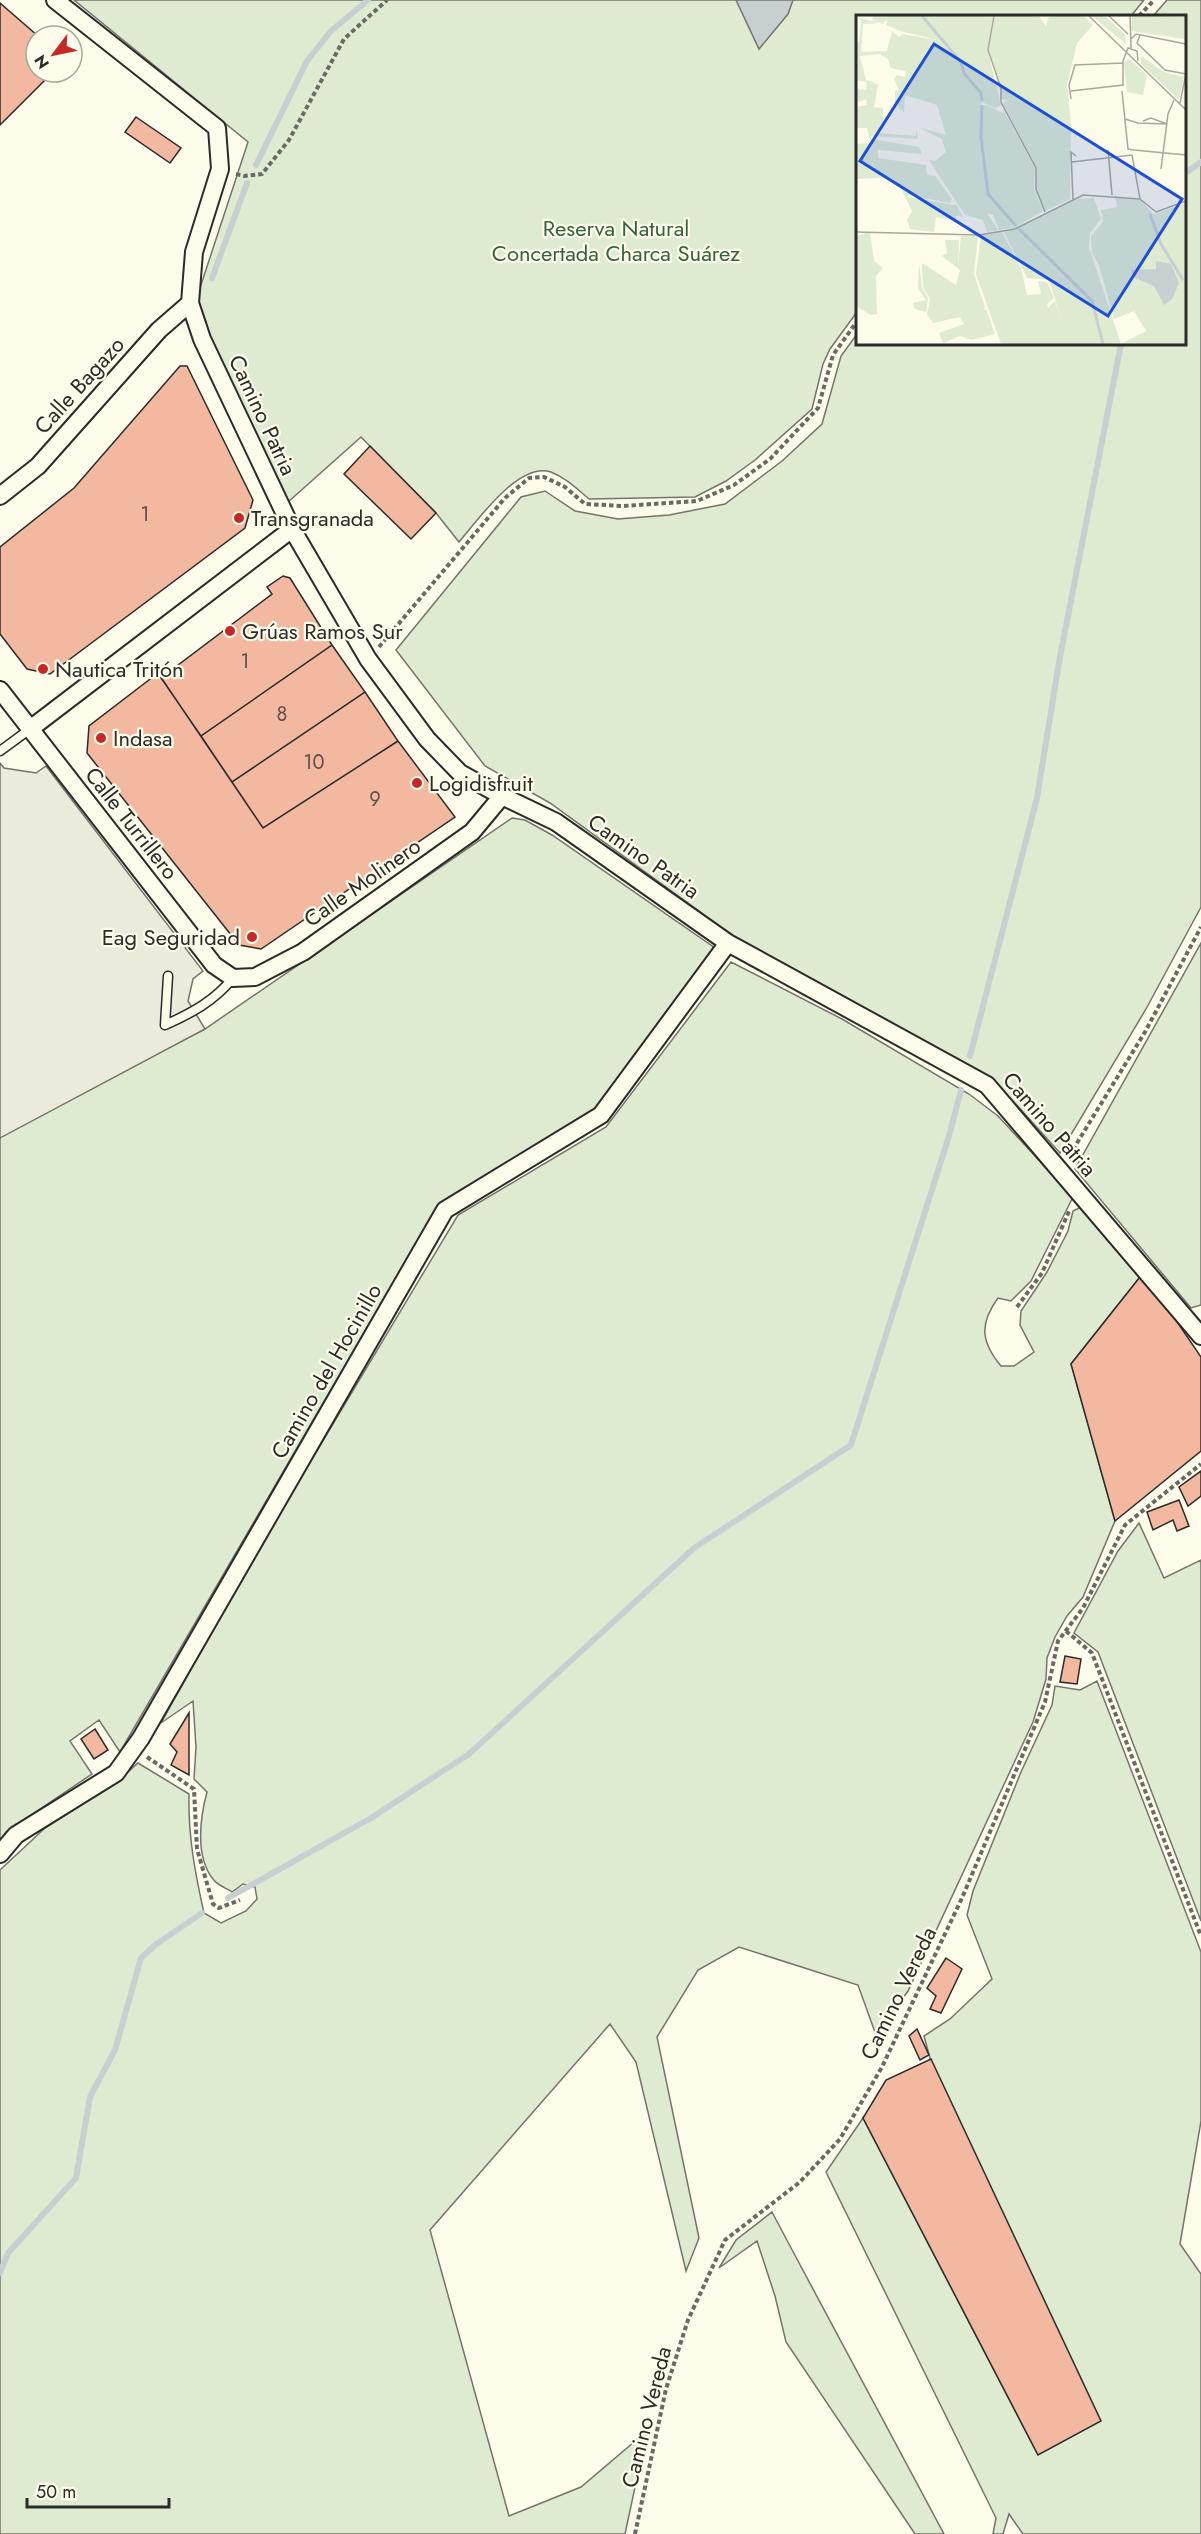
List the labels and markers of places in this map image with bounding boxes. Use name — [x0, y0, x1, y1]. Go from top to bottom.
place label: Transgranada — [251, 502, 374, 534]
marker: Transgranada — [232, 511, 246, 525]
place label: Grúas Ramos Sur — [242, 615, 403, 647]
marker: Grúas Ramos Sur — [223, 624, 237, 638]
place label: Nautica Tritón — [55, 653, 183, 685]
marker: Nautica Tritón — [36, 662, 50, 676]
place label: Indasa — [113, 722, 173, 754]
marker: Indasa — [94, 731, 108, 745]
place label: Logidisfruit — [429, 767, 533, 799]
marker: Logidisfruit — [410, 776, 424, 790]
place label: Eag Seguridad — [102, 921, 240, 953]
marker: Eag Seguridad — [245, 930, 259, 944]

